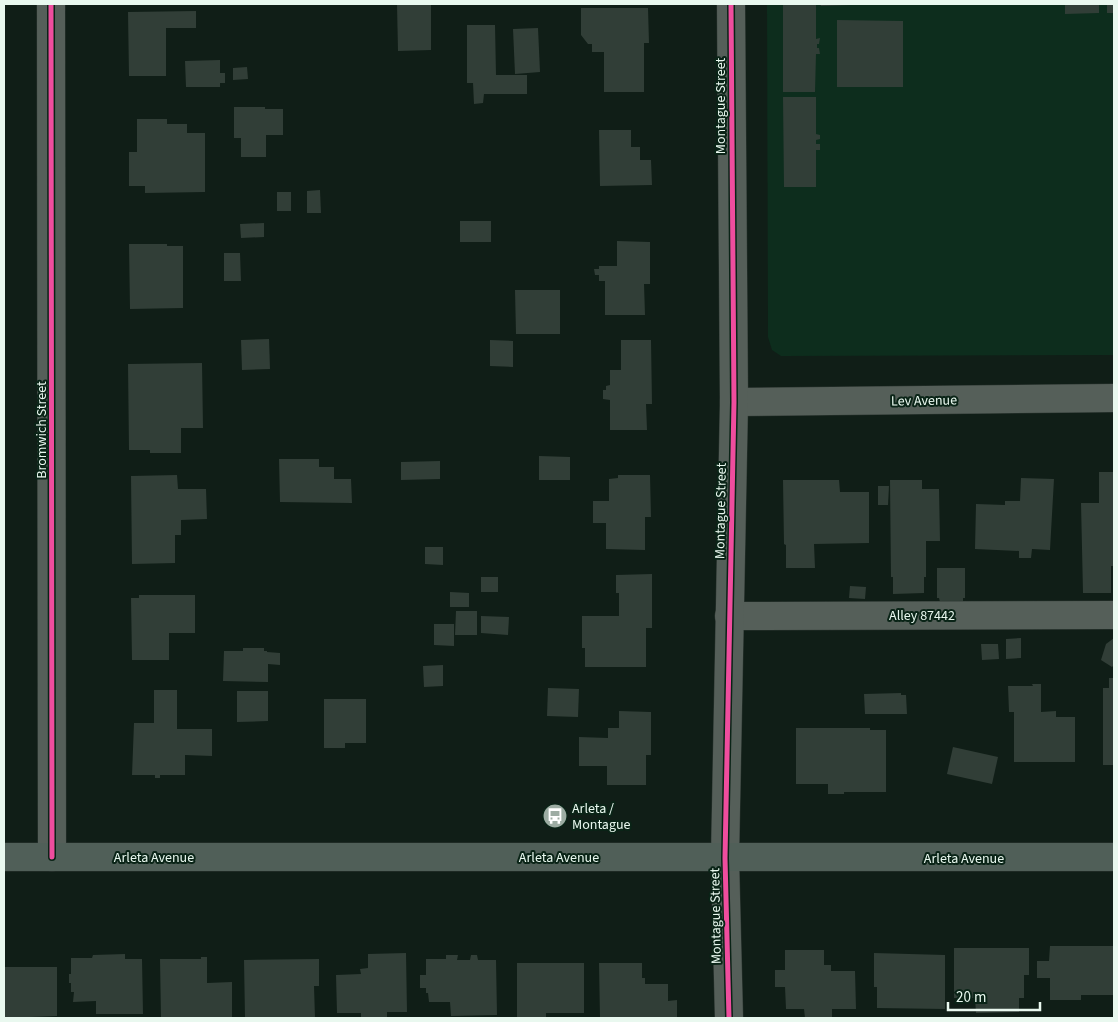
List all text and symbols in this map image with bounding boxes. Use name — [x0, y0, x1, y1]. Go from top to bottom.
street label: Montague Street — [711, 58, 731, 154]
street label: Bromwich Street — [32, 381, 52, 479]
street label: Lev Avenue — [891, 390, 957, 412]
street label: Montague Street — [710, 462, 732, 559]
street label: Alley 87442 — [889, 606, 955, 626]
place label: Arleta / Montague — [572, 799, 631, 835]
bus stop icon: Arleta / Montague — [542, 803, 568, 829]
street label: Arleta Avenue — [114, 848, 194, 868]
street label: Arleta Avenue — [519, 848, 599, 868]
street label: Arleta Avenue — [924, 849, 1004, 869]
street label: Montague Street — [705, 867, 727, 964]
scale bar — [948, 980, 1040, 1012]
text: 20 m — [956, 987, 986, 1008]

